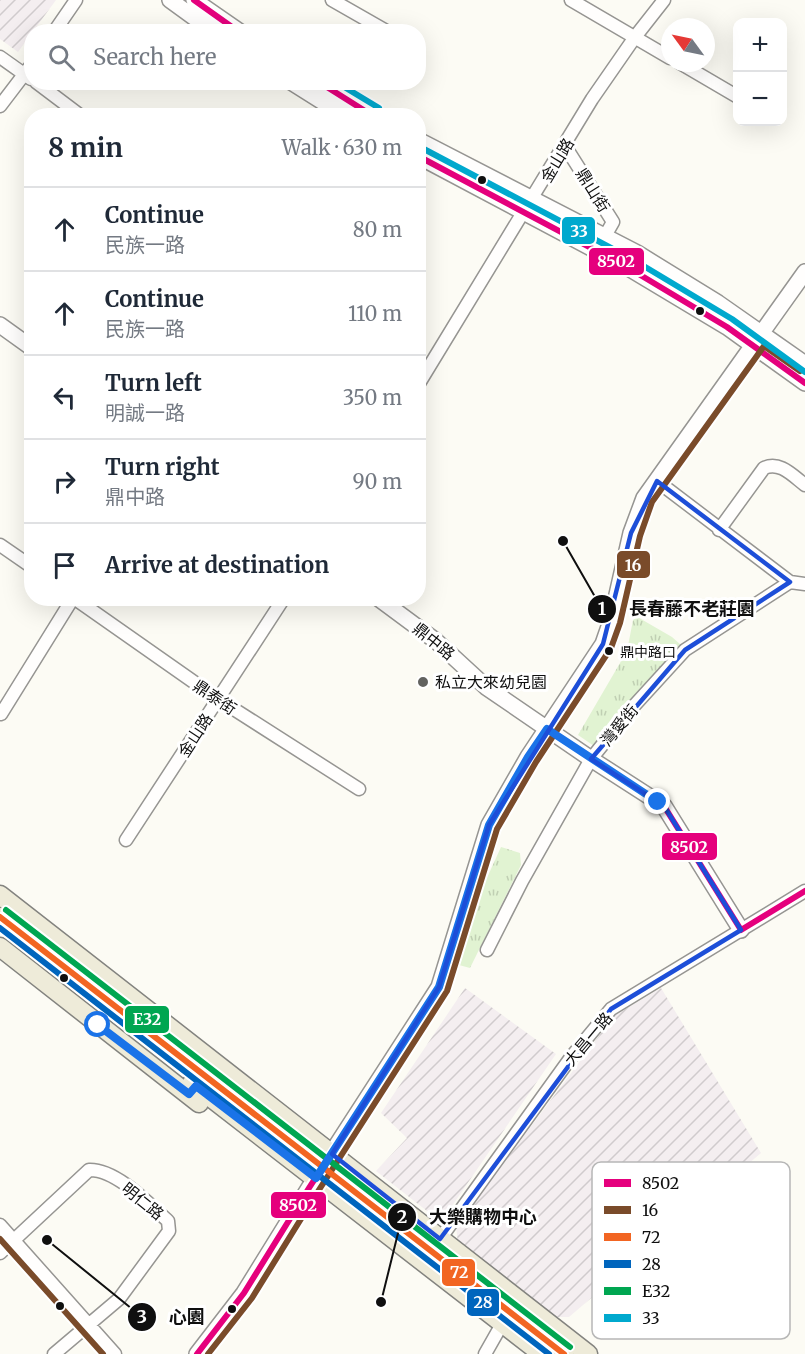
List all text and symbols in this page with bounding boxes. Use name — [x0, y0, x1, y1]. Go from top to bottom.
north arrow — [661, 18, 715, 72]
map controls — [733, 18, 787, 126]
button: + — [733, 18, 787, 72]
search box — [24, 24, 426, 90]
icon: search — [45, 41, 78, 74]
text: Search here — [93, 43, 216, 71]
button: − — [733, 72, 787, 126]
text: 8 min — [48, 131, 123, 164]
street label: 金山路 — [536, 134, 578, 186]
text: Walk · 630 m — [282, 135, 402, 160]
street label: 鼎山街 — [572, 164, 614, 216]
unlabelled marker — [476, 174, 488, 186]
text: Continue — [105, 201, 204, 229]
icon: ahead — [48, 213, 81, 246]
line badge: 33 — [561, 216, 596, 245]
text: 80 m — [353, 217, 402, 242]
text: 33 — [570, 221, 588, 241]
text: 民族一路 — [105, 232, 185, 257]
line badge: 8502 — [588, 247, 645, 276]
text: 8502 — [597, 251, 635, 271]
text: Continue — [105, 285, 204, 313]
icon: ahead — [48, 297, 81, 330]
text: 110 m — [348, 301, 402, 326]
unlabelled marker — [694, 305, 706, 317]
text: 民族一路 — [105, 316, 185, 341]
text: Turn left — [105, 369, 202, 397]
icon: left — [48, 381, 81, 414]
text: 350 m — [343, 385, 402, 410]
text: 明誠一路 — [105, 400, 185, 425]
text: Turn right — [105, 453, 219, 481]
icon: right — [48, 465, 81, 498]
text: 90 m — [352, 469, 402, 494]
text: 鼎中路 — [105, 484, 165, 509]
icon: arrive — [48, 549, 81, 582]
line badge: 16 — [616, 550, 651, 579]
text: Arrive at destination — [105, 551, 329, 579]
text: 16 — [625, 555, 641, 575]
callout: 長春藤不老莊園 — [587, 591, 767, 627]
text: 1 — [598, 597, 606, 620]
text: 長春藤不老莊園 — [629, 597, 755, 620]
street label: 鼎中路 — [409, 618, 459, 664]
place label: 鼎中路口 — [620, 643, 676, 661]
marker: 鼎中路口 — [603, 645, 615, 657]
place label: 私立大來幼兒園 — [435, 672, 547, 692]
street label: 鼎泰街 — [190, 675, 240, 719]
marker: 私立大來幼兒園 — [416, 675, 430, 689]
street label: 灣愛街 — [596, 700, 642, 750]
street label: 金山路 — [174, 709, 216, 761]
route end — [644, 788, 670, 814]
line badge: 8502 — [661, 832, 718, 861]
text: 8502 — [670, 837, 708, 857]
unlabelled marker — [58, 972, 70, 984]
line badge: E32 — [124, 1005, 170, 1034]
street label: 大昌一路 — [560, 1008, 616, 1070]
text: E32 — [133, 1009, 161, 1029]
route start — [84, 1011, 110, 1037]
legend — [592, 1162, 790, 1339]
text: 8502 — [642, 1173, 679, 1193]
street label: 明仁路 — [118, 1178, 168, 1224]
line badge: 8502 — [270, 1191, 327, 1219]
text: 8502 — [279, 1195, 317, 1215]
callout: 大樂購物中心 — [387, 1199, 549, 1235]
text: 16 — [642, 1200, 659, 1220]
text: 2 — [397, 1205, 407, 1228]
text: 大樂購物中心 — [429, 1205, 537, 1228]
text: 72 — [642, 1227, 660, 1247]
text: 28 — [642, 1254, 661, 1274]
line badge: 72 — [441, 1258, 476, 1287]
text: 72 — [450, 1262, 468, 1282]
text: E32 — [642, 1281, 670, 1301]
line badge: 28 — [466, 1288, 500, 1317]
text: 28 — [473, 1292, 493, 1312]
callout: 心園 — [127, 1299, 217, 1335]
unlabelled marker — [54, 1300, 66, 1312]
unlabelled marker — [226, 1303, 238, 1315]
text: 3 — [137, 1305, 147, 1328]
text: 心園 — [169, 1305, 205, 1328]
text: 33 — [642, 1308, 660, 1328]

